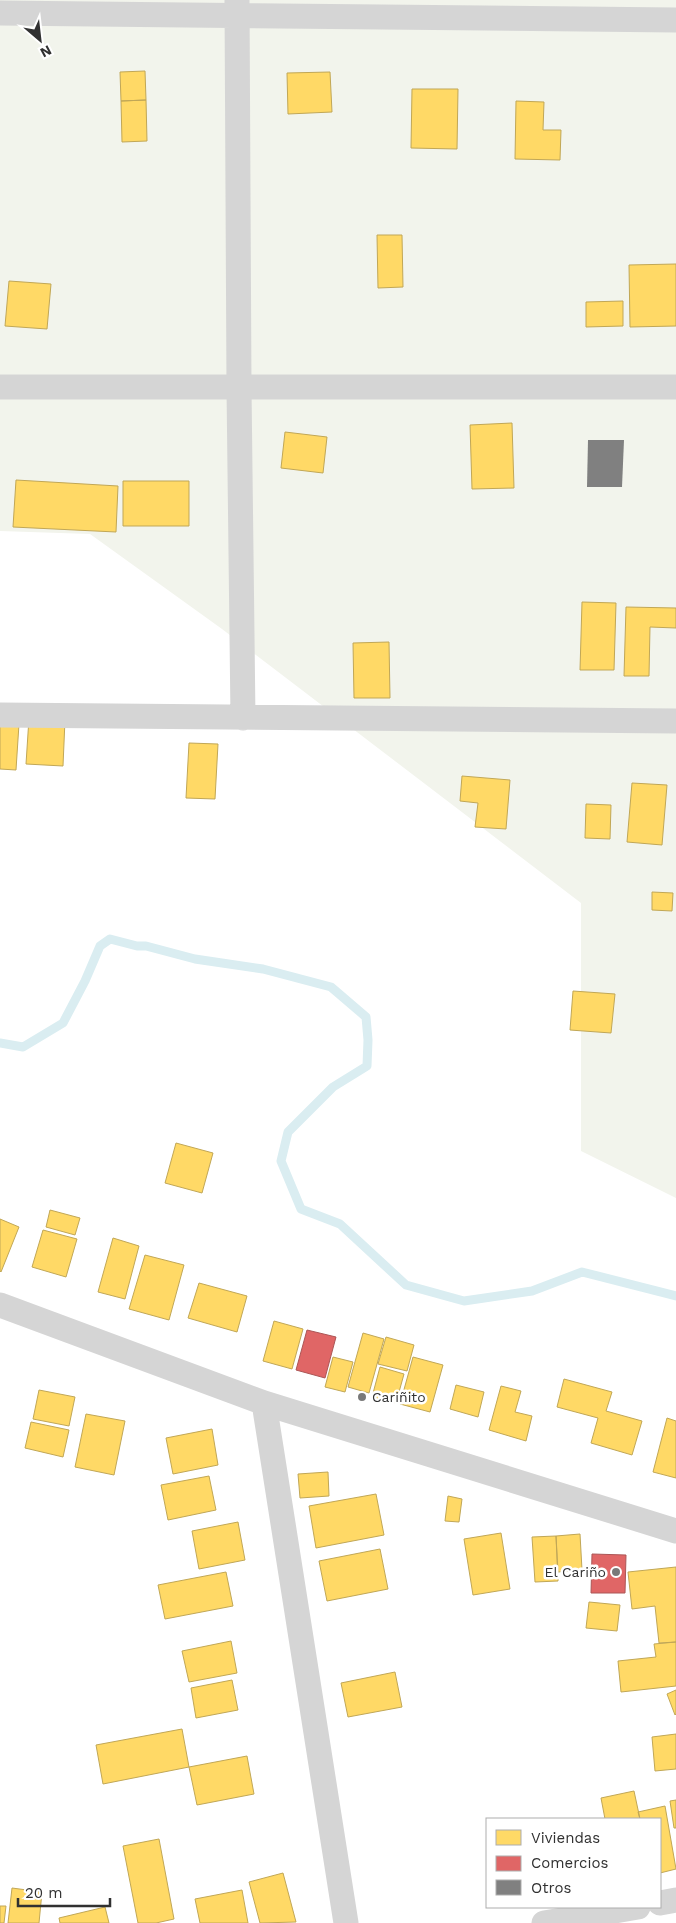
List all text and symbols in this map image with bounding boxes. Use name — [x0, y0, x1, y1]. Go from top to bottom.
north arrow — [15, 15, 65, 65]
text: N — [38, 42, 54, 61]
place label: Cariñito — [372, 1389, 426, 1405]
marker: Cariñito — [356, 1391, 368, 1403]
place label: El Cariño — [544, 1564, 606, 1580]
marker: El Cariño — [610, 1566, 622, 1578]
legend — [486, 1818, 661, 1908]
text: Viviendas — [531, 1829, 600, 1847]
text: Comercios — [531, 1854, 609, 1872]
scale bar — [18, 1876, 110, 1908]
text: Otros — [531, 1879, 571, 1897]
text: 20 m — [25, 1884, 63, 1902]

